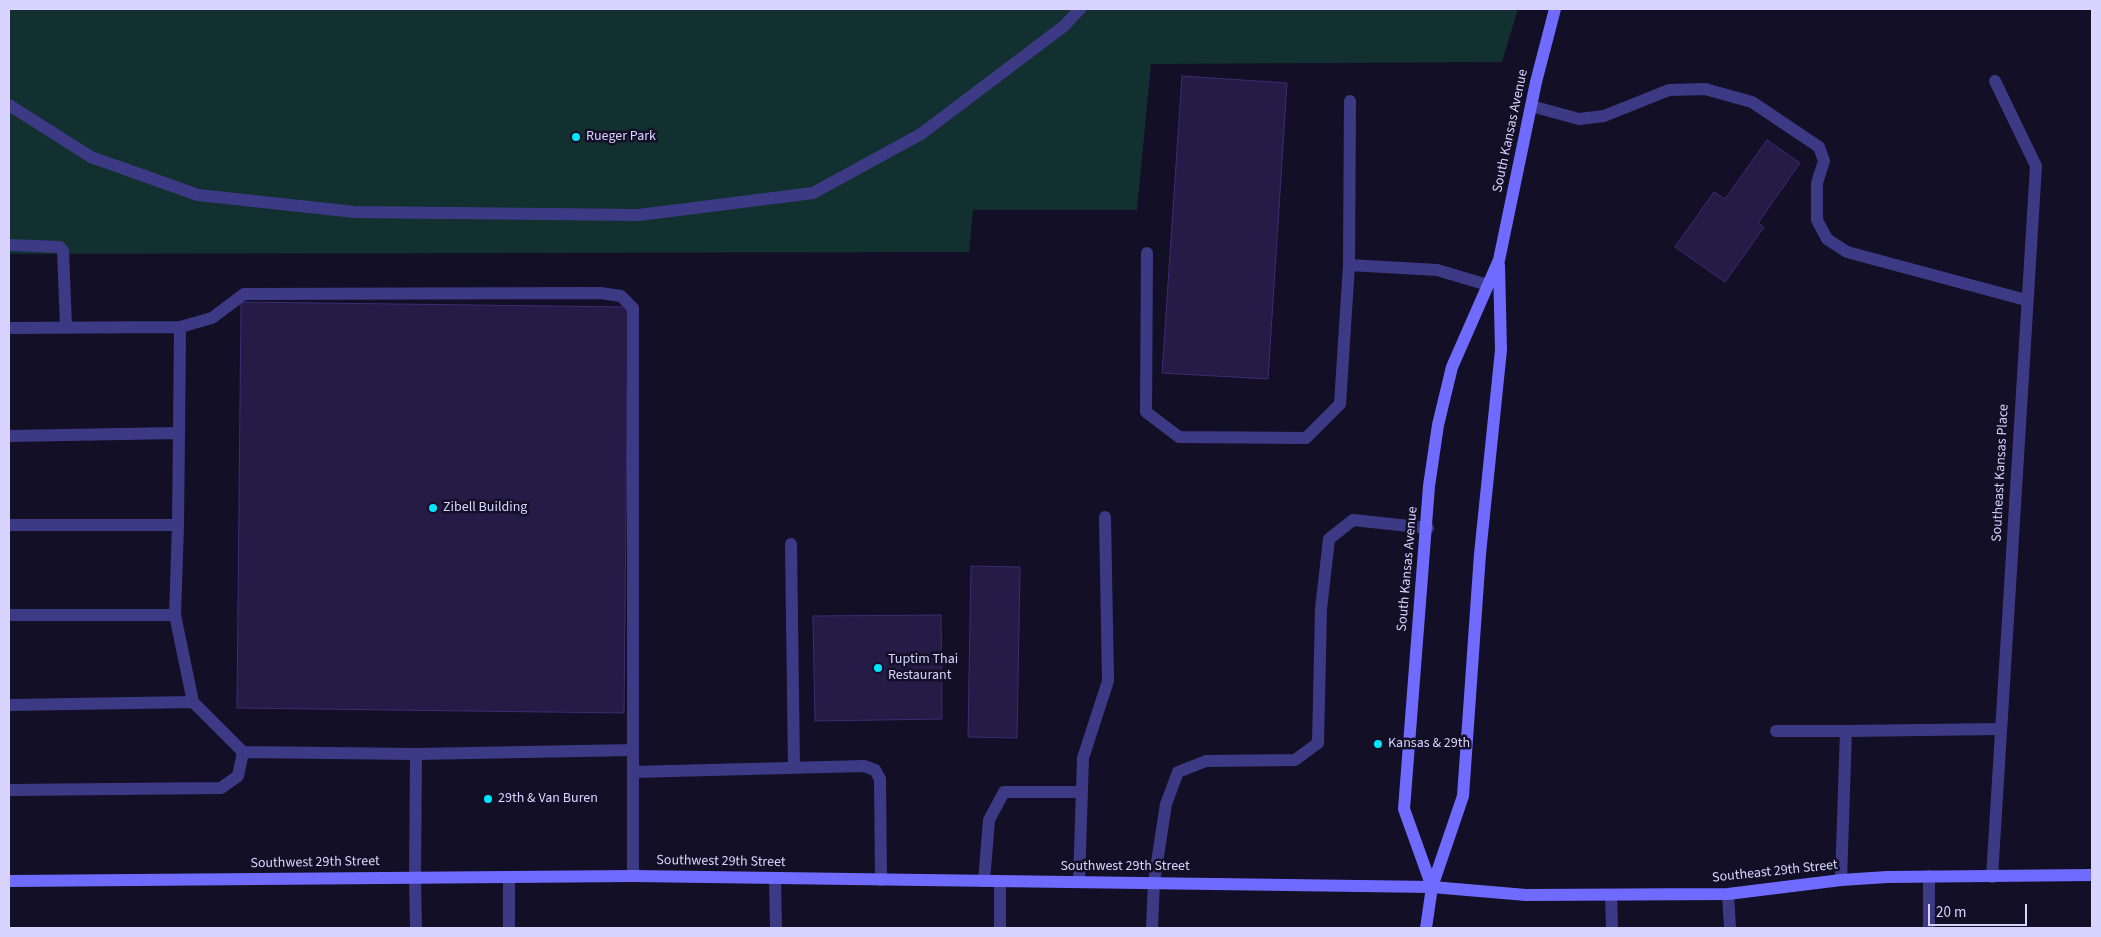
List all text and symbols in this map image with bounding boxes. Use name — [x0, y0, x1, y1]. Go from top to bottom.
street label: South Kansas Avenue — [1490, 68, 1532, 194]
place label: Rueger Park — [586, 129, 656, 145]
marker: Rueger Park — [570, 131, 582, 143]
street label: Southeast Kansas Place — [1989, 404, 2013, 542]
place label: Zibell Building — [443, 500, 527, 516]
marker: Zibell Building — [427, 502, 439, 514]
street label: South Kansas Avenue — [1394, 506, 1422, 632]
place label: Tuptim Thai Restaurant — [888, 652, 958, 684]
marker: Tuptim Thai Restaurant — [872, 662, 884, 674]
place label: Kansas & 29th — [1388, 736, 1470, 752]
marker: Kansas & 29th — [1372, 738, 1384, 750]
place label: 29th & Van Buren — [498, 791, 598, 807]
marker: 29th & Van Buren — [482, 793, 494, 805]
street label: Southwest 29th Street — [656, 852, 786, 872]
street label: Southwest 29th Street — [250, 853, 380, 873]
street label: Southeast 29th Street — [1711, 857, 1839, 887]
street label: Southwest 29th Street — [1060, 859, 1190, 875]
scale bar — [1931, 894, 2030, 926]
text: 20 m — [1936, 902, 1966, 923]

